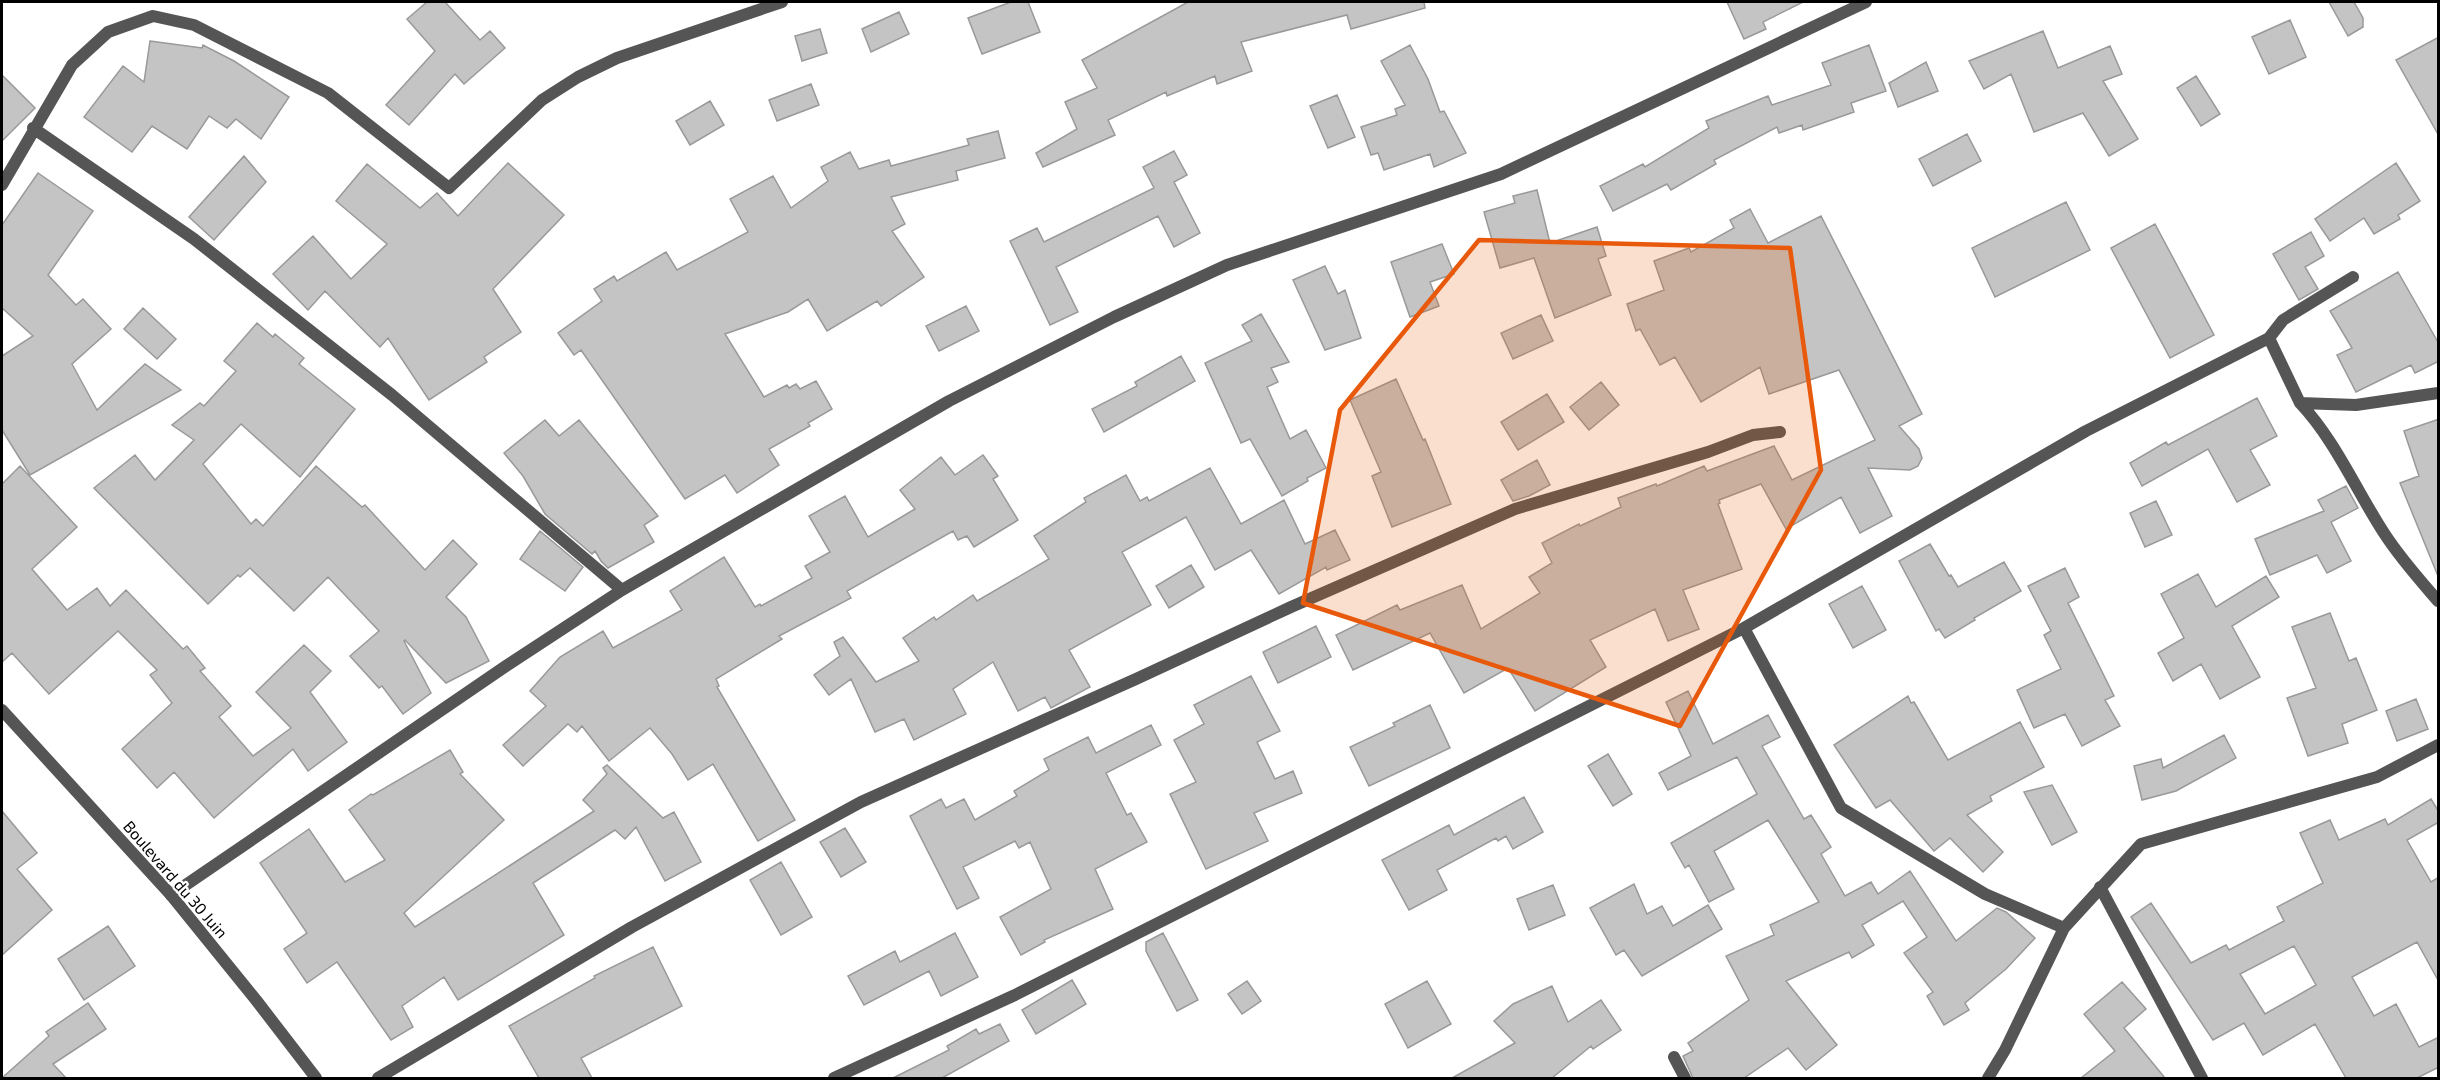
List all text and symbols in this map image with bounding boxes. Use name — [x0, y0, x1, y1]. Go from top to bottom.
street label: Boulevard du 30 Juin — [120, 817, 232, 941]

